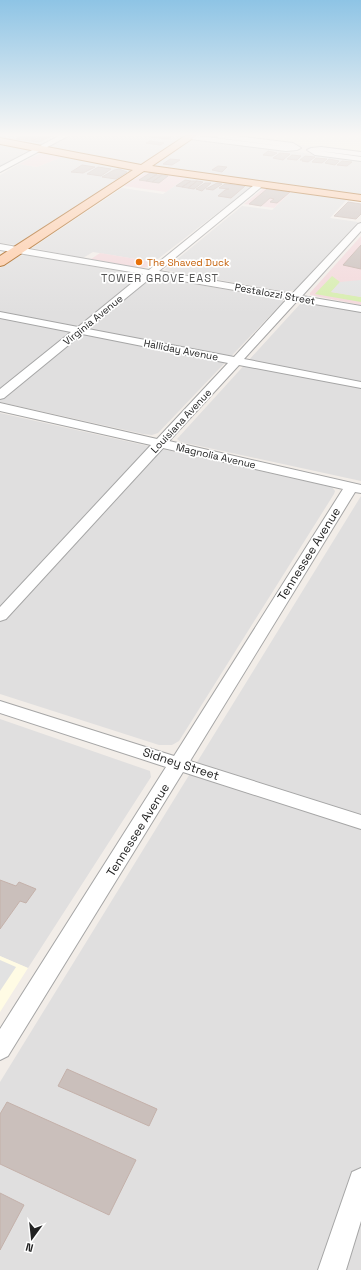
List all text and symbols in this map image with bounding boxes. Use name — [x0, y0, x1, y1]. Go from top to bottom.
place label: The Shaved Duck — [147, 256, 230, 269]
marker: The Shaved Duck — [134, 257, 144, 267]
district label: TOWER GROVE EAST — [101, 271, 219, 285]
street label: Pestalozzi Street — [234, 281, 317, 308]
street label: Virginia Avenue — [60, 292, 126, 348]
street label: Halliday Avenue — [143, 336, 219, 364]
street label: Louisiana Avenue — [148, 386, 214, 456]
street label: Magnolia Avenue — [175, 441, 257, 472]
street label: Tennessee Avenue — [274, 504, 344, 604]
street label: Sidney Street — [141, 744, 221, 784]
street label: Tennessee Avenue — [103, 780, 173, 880]
north arrow — [12, 1218, 52, 1258]
text: N — [24, 1240, 35, 1255]

